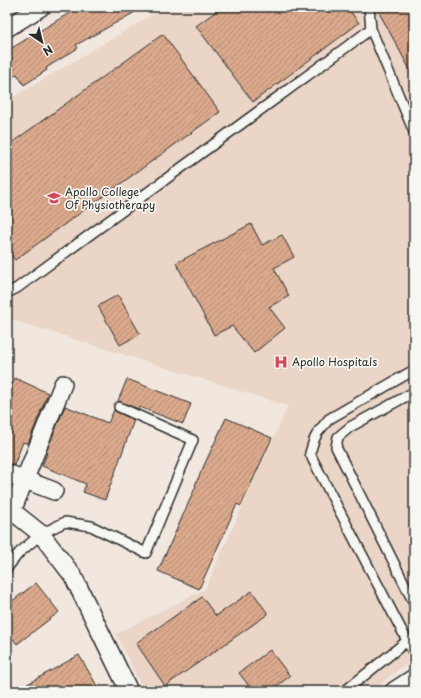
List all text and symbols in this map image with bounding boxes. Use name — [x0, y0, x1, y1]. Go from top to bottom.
north arrow — [22, 22, 62, 62]
text: N — [39, 41, 56, 60]
place label: Apollo College Of Physiotherapy — [65, 183, 155, 213]
school or university icon: Apollo College Of Physiotherapy — [46, 190, 62, 206]
place label: Apollo Hospitals — [292, 353, 377, 370]
hospital icon: Apollo Hospitals — [273, 354, 289, 370]

